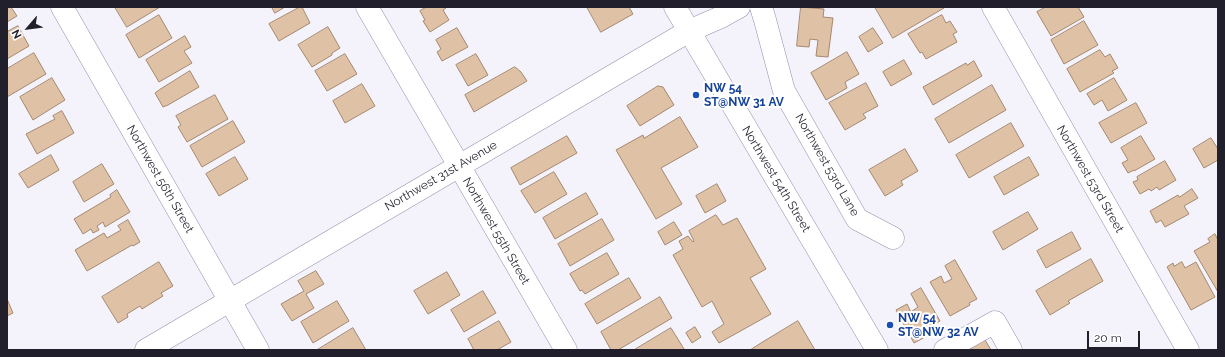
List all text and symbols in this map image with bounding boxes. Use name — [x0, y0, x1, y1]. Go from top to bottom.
north arrow — [8, 8, 48, 48]
text: N — [9, 27, 25, 41]
place label: NW 54 ST@NW 31 AV — [704, 81, 784, 109]
marker: NW 54 ST@NW 31 AV — [691, 90, 701, 100]
street label: Northwest 53rd Lane — [792, 111, 862, 219]
street label: Northwest 56th Street — [123, 123, 197, 235]
street label: Northwest 54th Street — [739, 123, 813, 235]
street label: Northwest 53rd Street — [1053, 123, 1127, 235]
street label: Northwest 31st Avenue — [382, 138, 500, 214]
street label: Northwest 55th Street — [459, 175, 533, 287]
place label: NW 54 ST@NW 32 AV — [898, 311, 979, 339]
marker: NW 54 ST@NW 32 AV — [885, 320, 895, 330]
scale bar — [1089, 323, 1142, 349]
text: 20 m — [1094, 331, 1122, 345]

